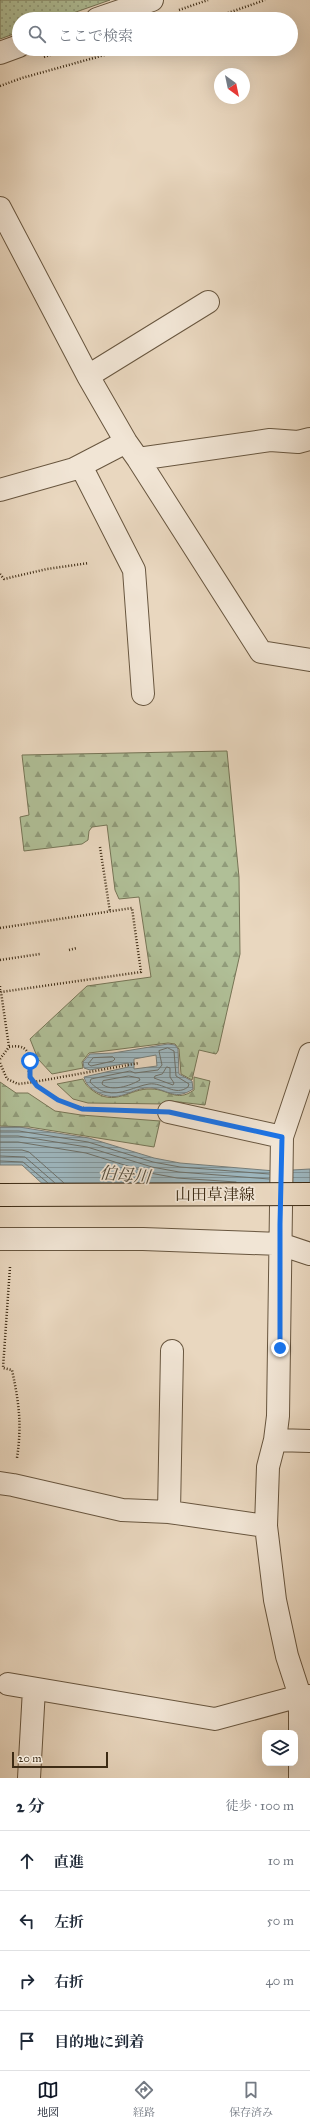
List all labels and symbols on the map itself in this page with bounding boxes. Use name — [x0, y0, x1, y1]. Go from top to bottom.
north arrow — [214, 68, 250, 104]
route start — [21, 1052, 39, 1070]
water label: 伯母川 — [99, 1162, 153, 1188]
street label: 山田草津線 — [175, 1185, 255, 1204]
route end — [271, 1339, 289, 1357]
scale bar — [12, 1750, 108, 1769]

